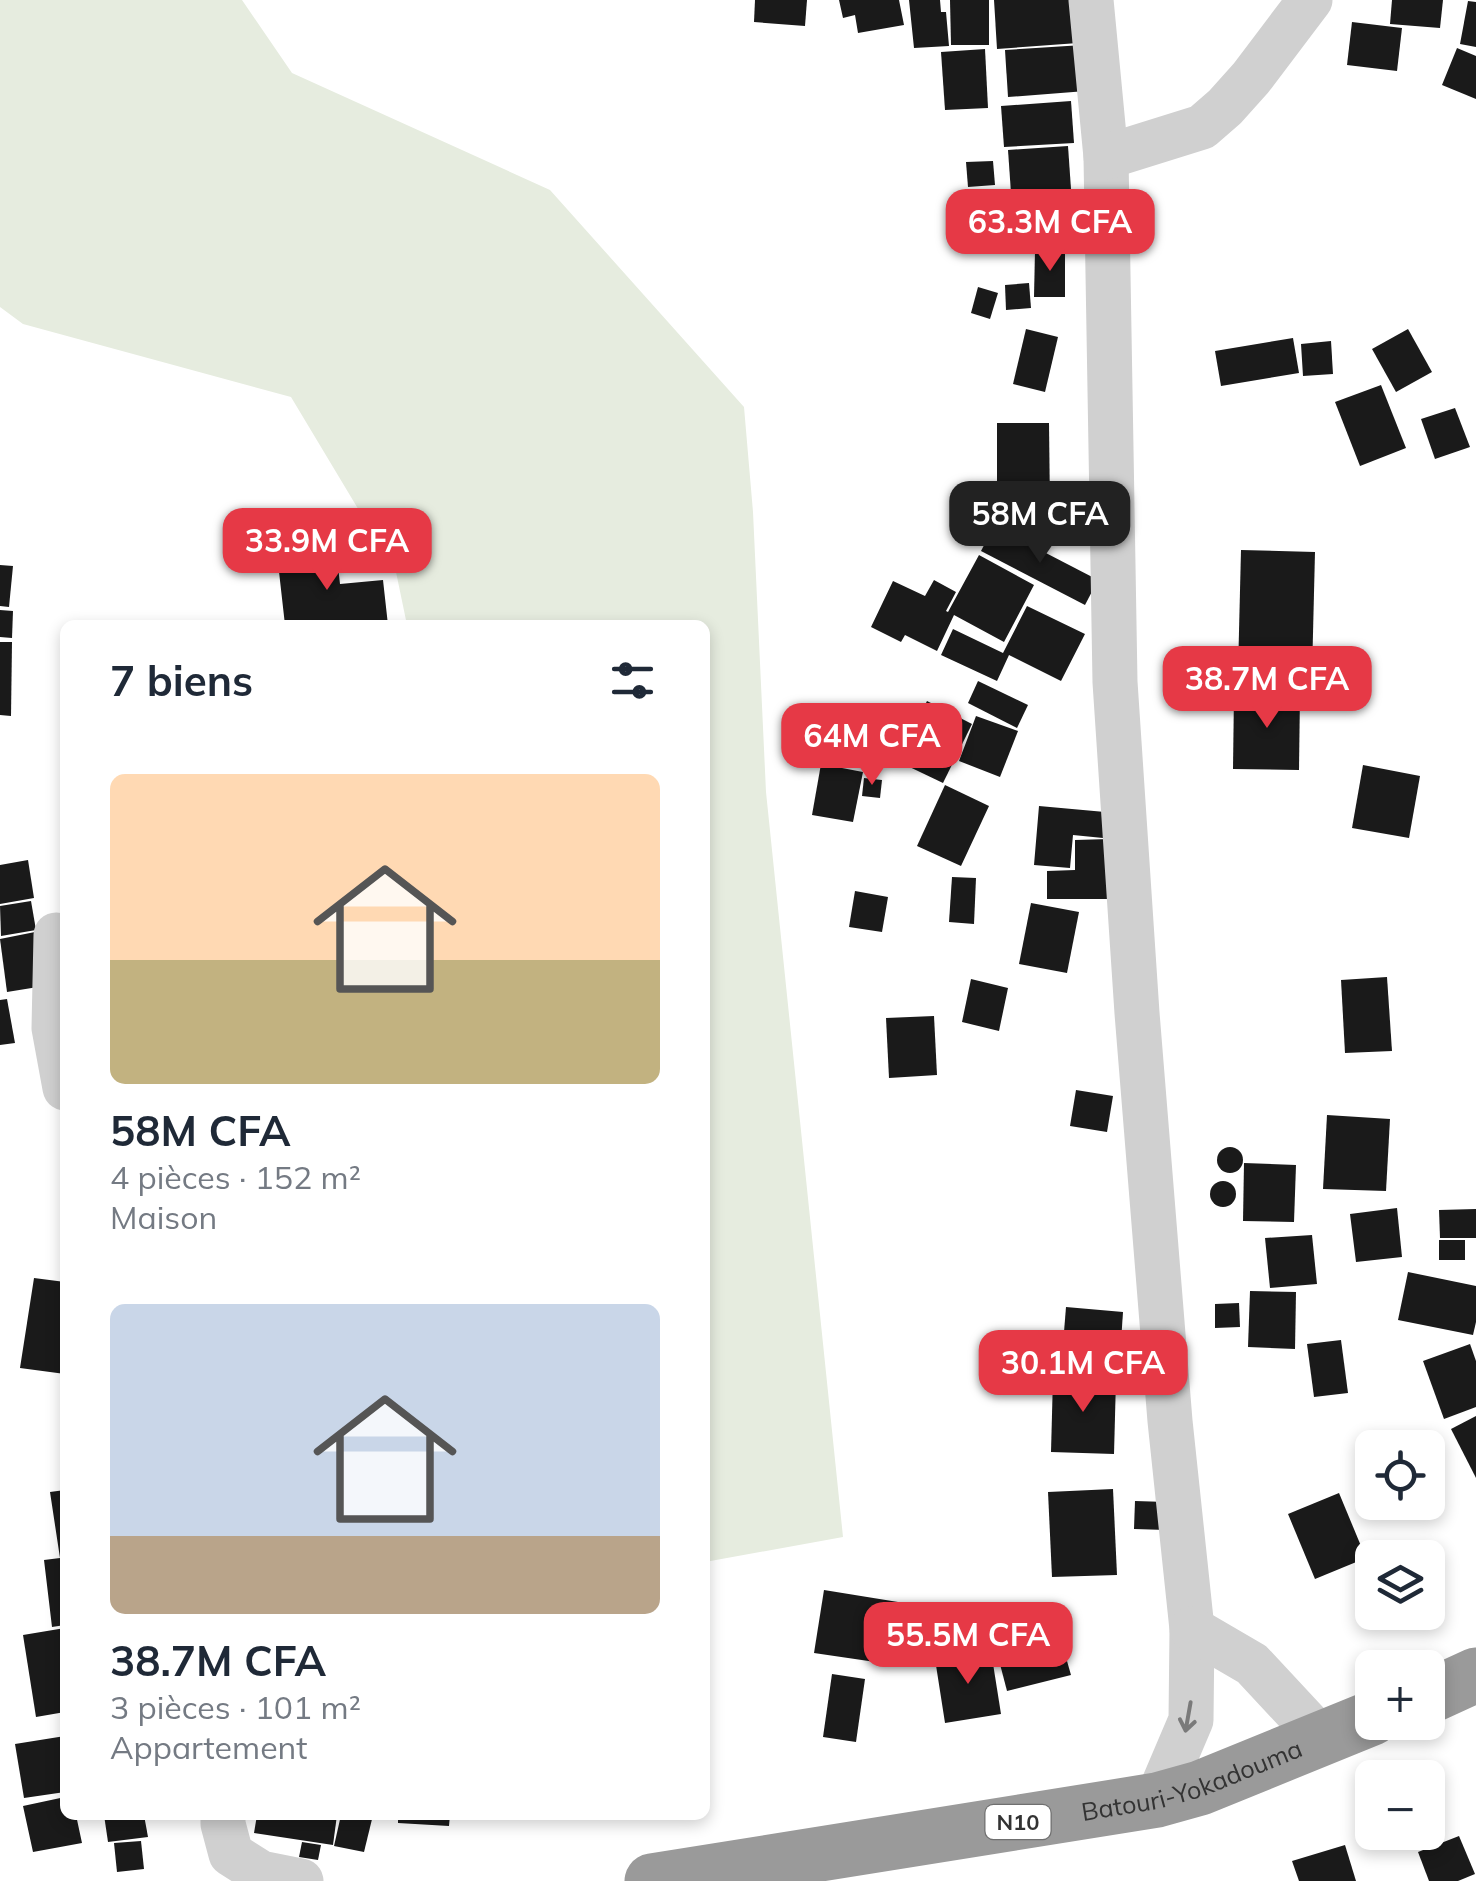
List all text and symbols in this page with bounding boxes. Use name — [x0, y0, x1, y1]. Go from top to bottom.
pin: 63.3M CFA — [936, 189, 1164, 274]
text: 63.3M CFA — [968, 201, 1132, 241]
pin: 58M CFA — [948, 481, 1132, 566]
text: 58M CFA — [971, 493, 1109, 533]
pin: 33.9M CFA — [213, 508, 441, 593]
text: 33.9M CFA — [245, 520, 409, 560]
pin: 38.7M CFA — [1153, 646, 1381, 731]
icon: filters — [605, 653, 660, 708]
text: 7 biens — [110, 654, 253, 707]
text: 38.7M CFA — [1185, 658, 1349, 698]
pin: 64M CFA — [780, 703, 964, 788]
text: 64M CFA — [803, 715, 941, 755]
icon: home — [295, 839, 475, 1019]
text: 58M CFA — [110, 1104, 290, 1157]
text: 4 pièces · 152 m² — [110, 1157, 361, 1197]
text: Maison — [110, 1197, 217, 1237]
pin: 30.1M CFA — [969, 1330, 1197, 1415]
text: 30.1M CFA — [1001, 1342, 1165, 1382]
icon: home — [295, 1369, 475, 1549]
map controls — [1355, 1430, 1445, 1850]
button: locate — [1355, 1430, 1445, 1520]
button: layers — [1355, 1540, 1445, 1630]
pin: 55.5M CFA — [854, 1602, 1082, 1687]
text: 55.5M CFA — [886, 1614, 1050, 1654]
text: 38.7M CFA — [110, 1634, 326, 1687]
button: + — [1355, 1650, 1445, 1740]
text: 3 pièces · 101 m² — [110, 1687, 361, 1727]
one-way arrow — [1178, 1700, 1197, 1733]
text: Appartement — [110, 1727, 308, 1767]
street label: Batouri-Yokadouma — [1079, 1732, 1306, 1827]
button: − — [1355, 1760, 1445, 1850]
road number: N10 — [986, 1805, 1050, 1839]

